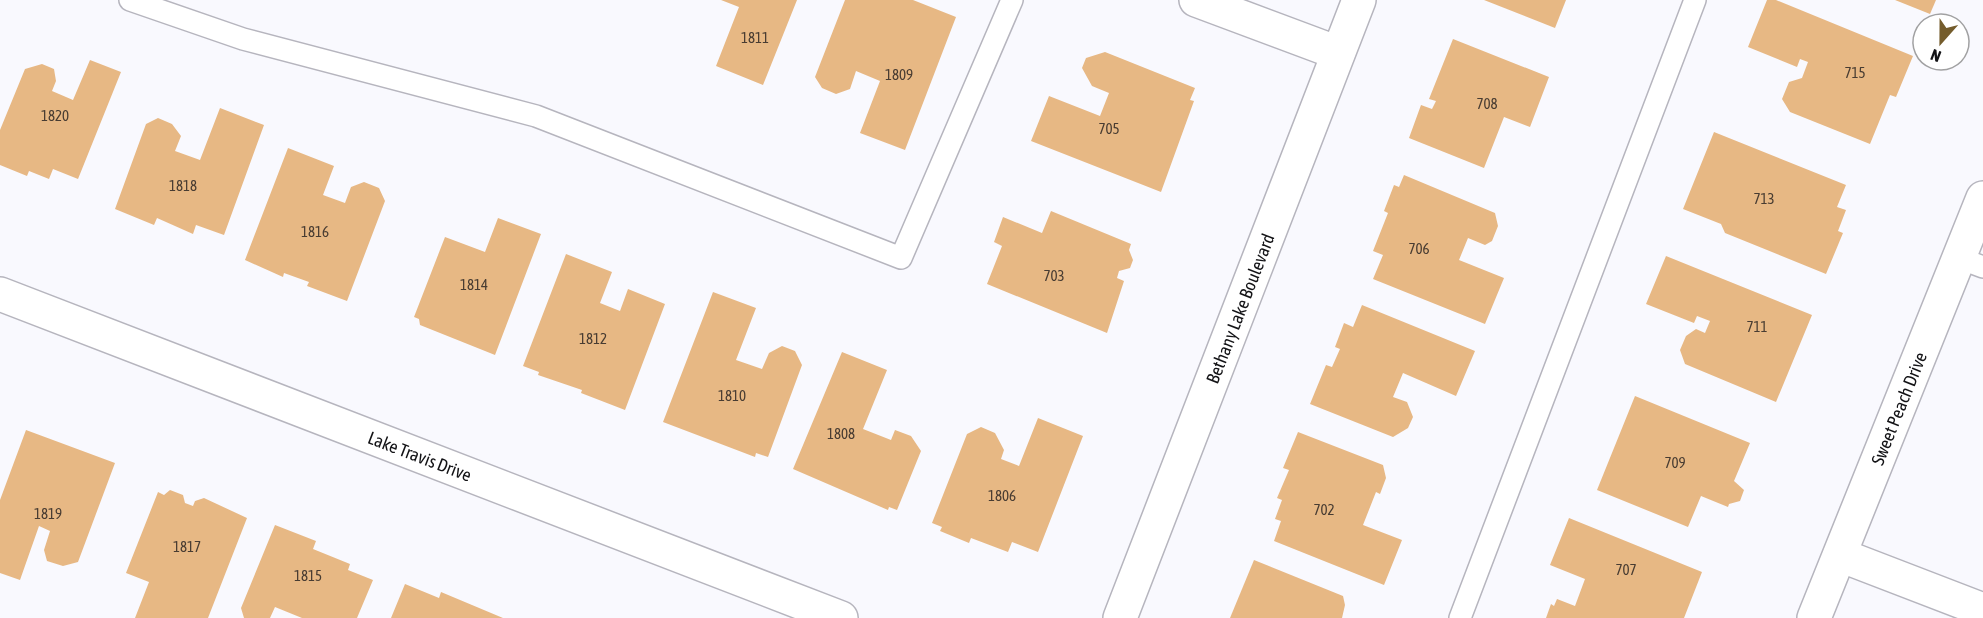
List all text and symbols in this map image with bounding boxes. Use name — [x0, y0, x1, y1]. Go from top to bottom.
north arrow — [1911, 12, 1971, 72]
house number: 1811 — [741, 29, 769, 46]
text: N — [1928, 46, 1943, 66]
house number: 715 — [1844, 64, 1866, 81]
house number: 1809 — [885, 66, 913, 83]
house number: 708 — [1476, 95, 1498, 112]
house number: 1820 — [41, 107, 69, 124]
house number: 705 — [1098, 120, 1120, 137]
house number: 1818 — [169, 177, 197, 194]
house number: 713 — [1753, 190, 1775, 207]
house number: 1816 — [301, 223, 329, 240]
street label: Bethany Lake Boulevard — [1201, 230, 1278, 386]
house number: 706 — [1408, 240, 1430, 257]
house number: 703 — [1043, 267, 1065, 284]
house number: 1814 — [460, 276, 488, 293]
house number: 711 — [1746, 318, 1768, 335]
house number: 1812 — [579, 330, 607, 347]
street label: Sweet Peach Drive — [1866, 349, 1930, 468]
house number: 1810 — [718, 387, 746, 404]
house number: 1808 — [827, 425, 855, 442]
street label: Lake Travis Drive — [365, 426, 475, 485]
house number: 709 — [1664, 454, 1686, 471]
house number: 1806 — [988, 487, 1016, 504]
house number: 702 — [1313, 501, 1335, 518]
house number: 1819 — [34, 505, 62, 522]
house number: 1817 — [173, 538, 201, 555]
house number: 707 — [1615, 561, 1637, 578]
house number: 1815 — [294, 567, 322, 584]

